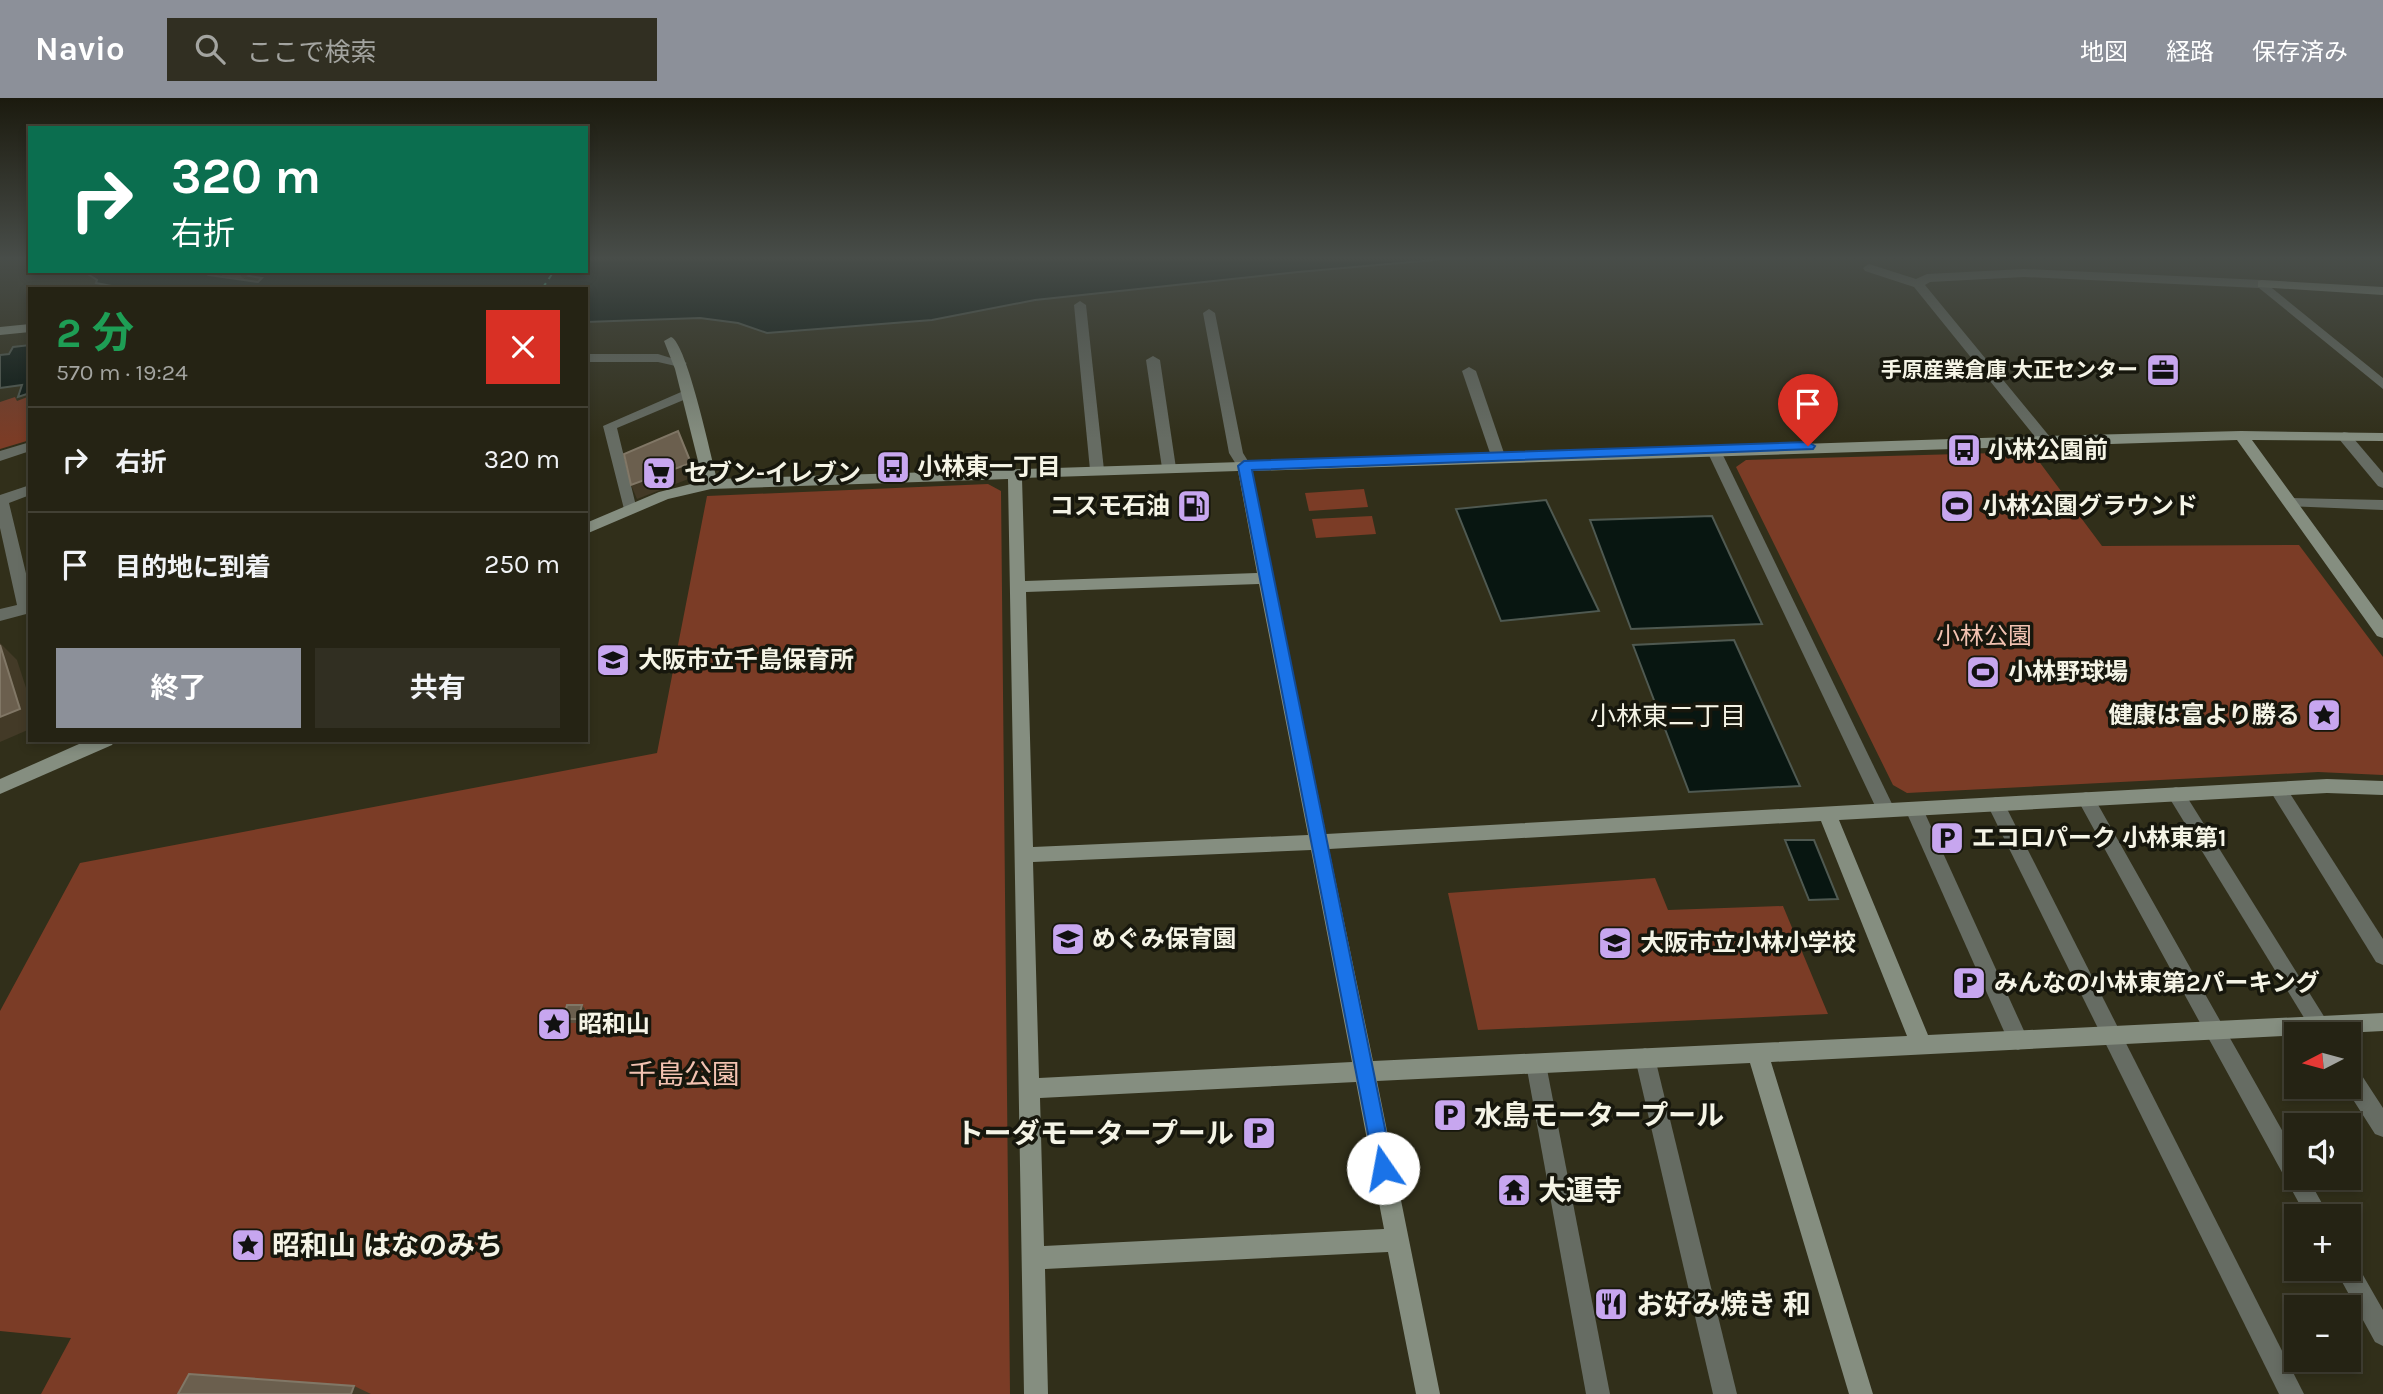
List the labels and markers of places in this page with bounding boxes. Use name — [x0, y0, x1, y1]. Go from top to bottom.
office icon: 手原産業倉庫 大正センター — [2144, 351, 2182, 389]
place label: 手原産業倉庫 大正センター — [1881, 358, 2138, 382]
pin — [1778, 374, 1838, 446]
bus stop icon: 小林公園前 — [1945, 431, 1983, 469]
place label: 小林公園前 — [1988, 436, 2108, 464]
bus stop icon: 小林東一丁目 — [874, 448, 912, 486]
place label: 小林東一丁目 — [917, 453, 1061, 481]
supermarket icon: セブン-イレブン — [640, 454, 678, 492]
place label: セブン-イレブン — [684, 459, 861, 487]
fuel station icon: コスモ石油 — [1175, 487, 1213, 525]
sports icon: 小林公園グラウンド — [1938, 487, 1976, 525]
place label: コスモ石油 — [1050, 492, 1170, 520]
place label: 小林公園グラウンド — [1982, 492, 2198, 520]
school or university icon: 大阪市立千島保育所 — [594, 641, 632, 679]
place label: 大阪市立千島保育所 — [638, 646, 854, 674]
sports icon: 小林野球場 — [1964, 653, 2002, 691]
place label: 小林野球場 — [2008, 658, 2128, 686]
place icon: 健康は富より勝る — [2305, 696, 2343, 734]
place label: 健康は富より勝る — [2108, 701, 2300, 729]
parking icon: エコロパーク 小林東第1 — [1928, 819, 1966, 857]
place label: エコロパーク 小林東第1 — [1972, 824, 2227, 852]
school or university icon: めぐみ保育園 — [1049, 920, 1087, 958]
school or university icon: 大阪市立小林小学校 — [1596, 924, 1634, 962]
place label: めぐみ保育園 — [1092, 925, 1237, 953]
place label: 大阪市立小林小学校 — [1640, 929, 1856, 957]
parking icon: みんなの小林東第2パーキング — [1950, 964, 1988, 1002]
place label: みんなの小林東第2パーキング — [1994, 969, 2320, 997]
place icon: 昭和山 — [535, 1005, 573, 1043]
place label: 昭和山 — [578, 1010, 650, 1038]
parking icon: 水島モータープール — [1431, 1096, 1469, 1134]
place label: 水島モータープール — [1474, 1099, 1724, 1132]
parking icon: トーダモータープール — [1240, 1114, 1278, 1152]
place label: トーダモータープール — [956, 1117, 1234, 1150]
temple icon: 大運寺 — [1495, 1171, 1533, 1209]
place label: 大運寺 — [1538, 1174, 1622, 1207]
place icon: 昭和山 はなのみち — [229, 1226, 267, 1264]
place label: 昭和山 はなのみち — [272, 1229, 503, 1262]
restaurant icon: お好み焼き 和 — [1592, 1285, 1630, 1323]
place label: お好み焼き 和 — [1636, 1288, 1811, 1321]

